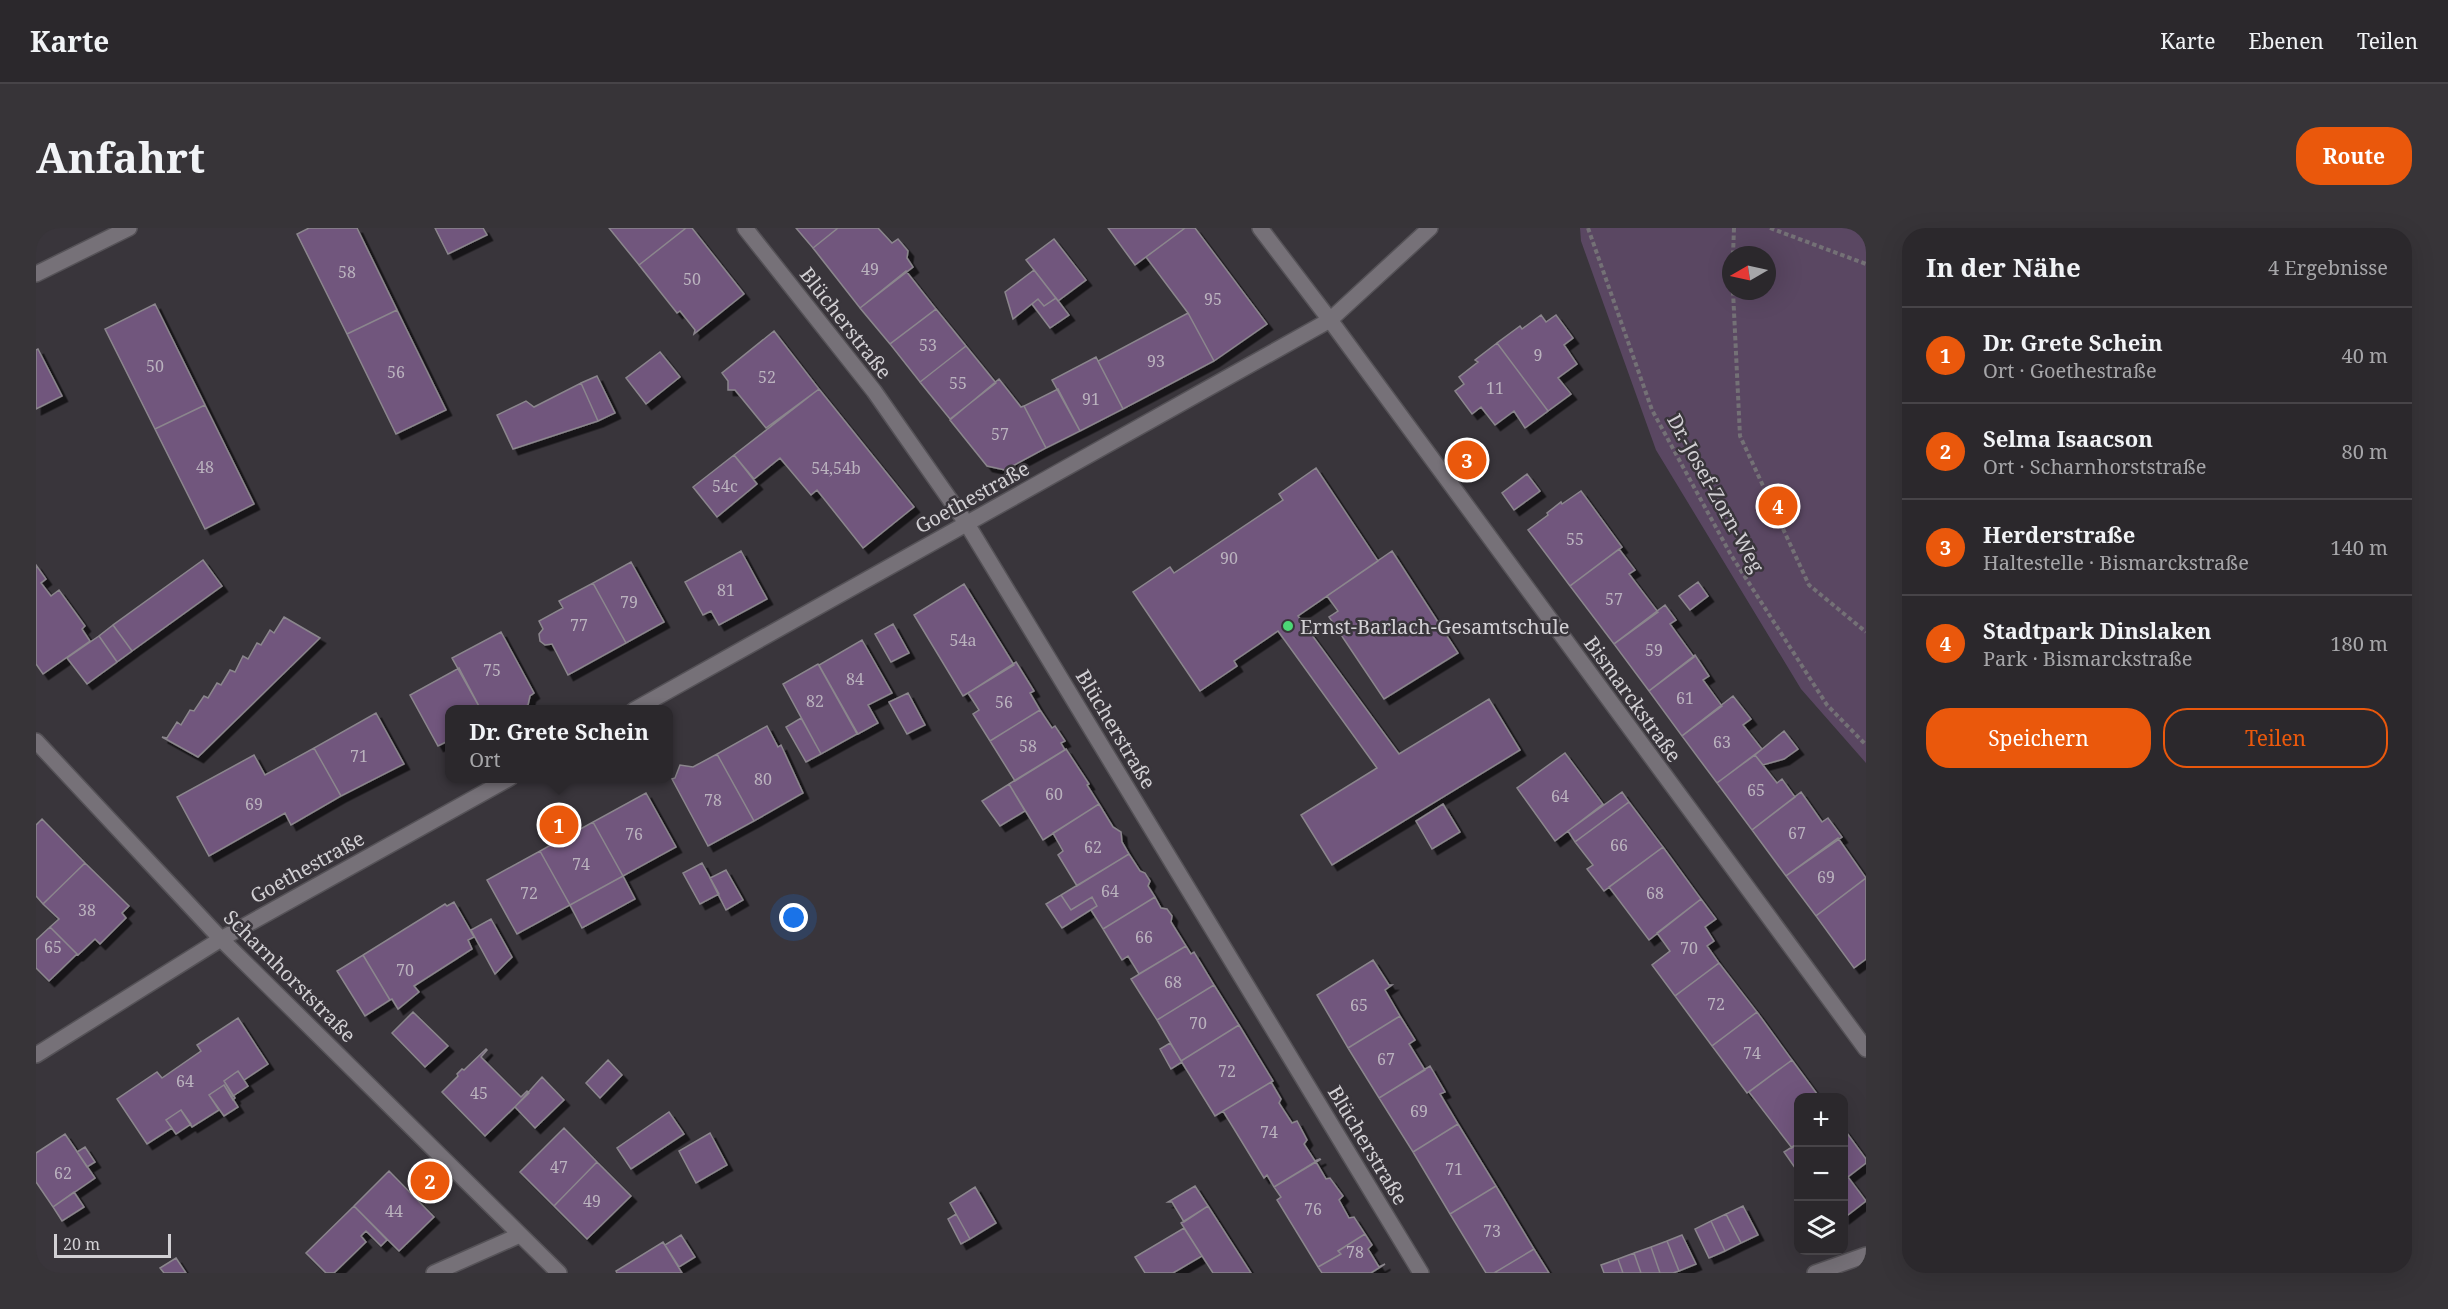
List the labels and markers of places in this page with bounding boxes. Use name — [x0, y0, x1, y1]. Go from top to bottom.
pin: 3 — [1448, 438, 1486, 482]
pin: 4 — [1758, 484, 1798, 528]
place label: Ernst-Barlach-Gesamtschule — [1300, 613, 1569, 640]
marker: Ernst-Barlach-Gesamtschule — [1281, 619, 1295, 633]
pin: 1 — [540, 802, 578, 848]
pin: 2 — [410, 1158, 450, 1204]

